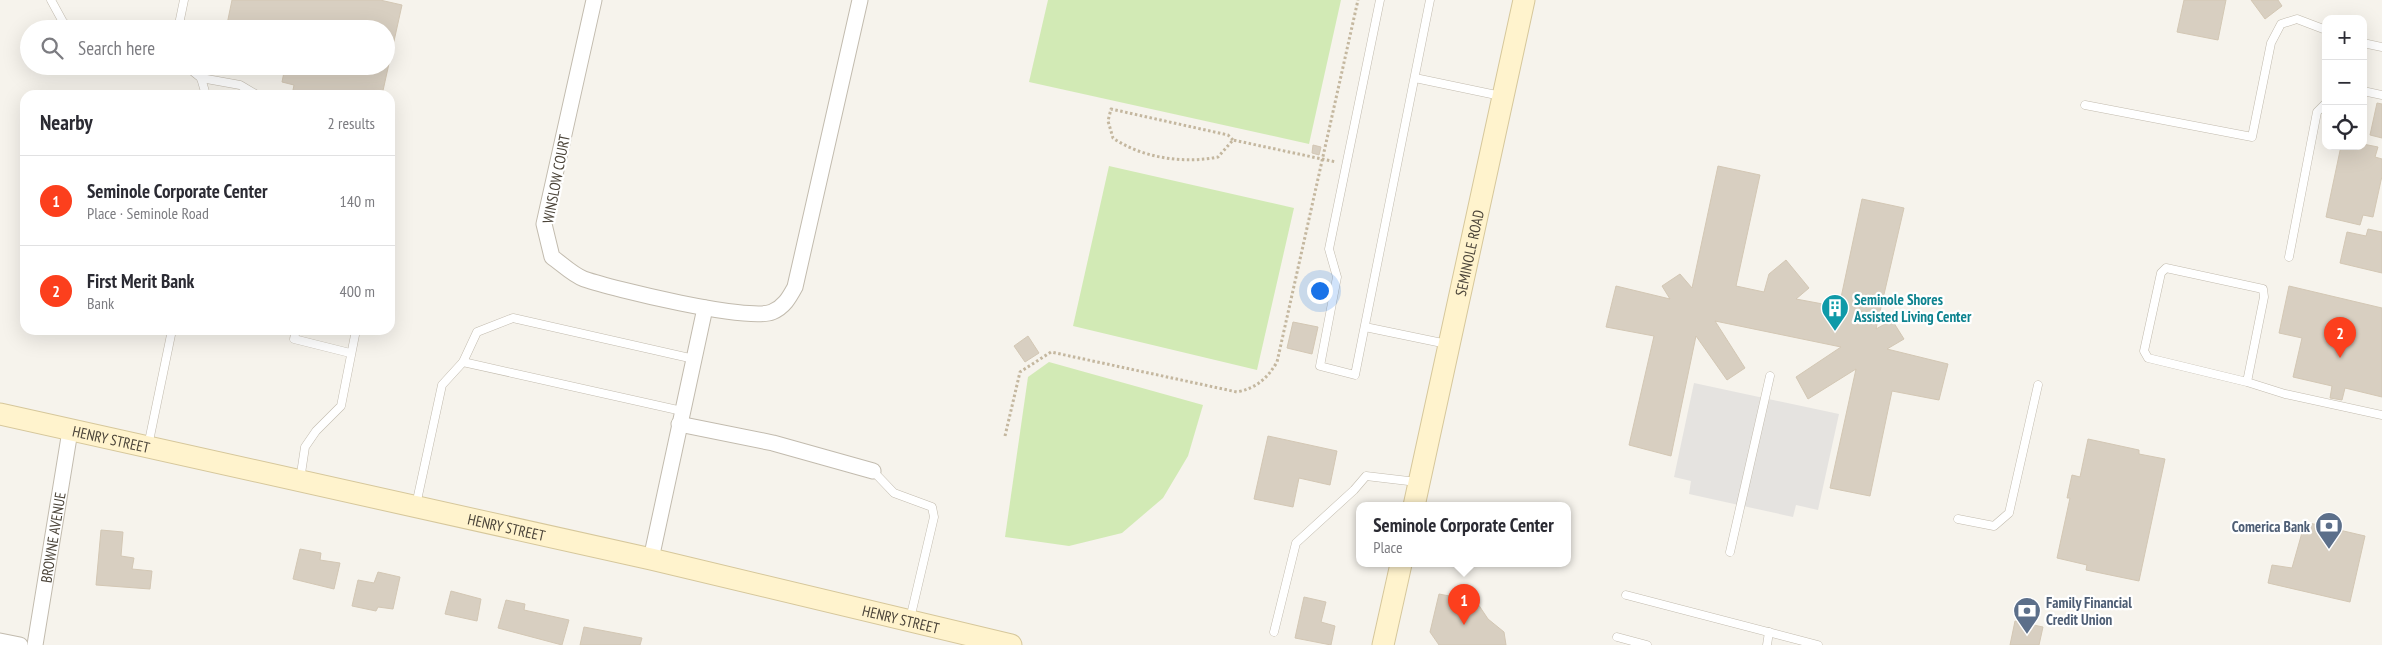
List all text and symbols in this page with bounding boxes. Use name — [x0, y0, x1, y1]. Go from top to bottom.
map controls — [2322, 15, 2367, 150]
button: + — [2322, 15, 2367, 60]
search box — [20, 20, 395, 75]
icon: search — [38, 34, 66, 62]
text: Search here — [78, 36, 155, 60]
button: − — [2322, 60, 2367, 105]
button: locate — [2322, 105, 2367, 150]
text: Nearby — [40, 109, 93, 136]
text: 2 results — [328, 113, 375, 133]
street label: WINSLOW COURT — [538, 133, 574, 225]
text: Seminole Corporate Center — [87, 179, 268, 203]
text: 1 — [52, 191, 60, 211]
text: 140 m — [340, 191, 375, 211]
text: Place · Seminole Road — [87, 203, 209, 223]
street label: SEMINOLE ROAD — [1450, 208, 1488, 298]
text: First Merit Bank — [87, 269, 194, 293]
your location — [1307, 278, 1333, 304]
text: 2 — [52, 281, 60, 301]
text: 400 m — [340, 281, 375, 301]
place label: Seminole Shores Assisted Living Center — [1853, 290, 1972, 326]
text: Bank — [87, 293, 114, 313]
building icon: Seminole Shores Assisted Living Center — [1820, 293, 1850, 332]
pin: 2 — [2324, 317, 2356, 358]
street label: HENRY STREET — [71, 421, 152, 457]
street label: BROWNE AVENUE — [36, 491, 69, 584]
popup — [1356, 502, 1571, 567]
street label: HENRY STREET — [466, 509, 547, 545]
bank icon: Comerica Bank — [2314, 511, 2344, 550]
text: Seminole Corporate Center — [1373, 513, 1554, 537]
place label: Comerica Bank — [2232, 517, 2311, 536]
text: Place — [1373, 537, 1403, 557]
pin: 1 — [1448, 584, 1480, 625]
place label: Family Financial Credit Union — [2046, 593, 2132, 629]
bank icon: Family Financial Credit Union — [2012, 596, 2042, 635]
street label: HENRY STREET — [861, 600, 942, 637]

